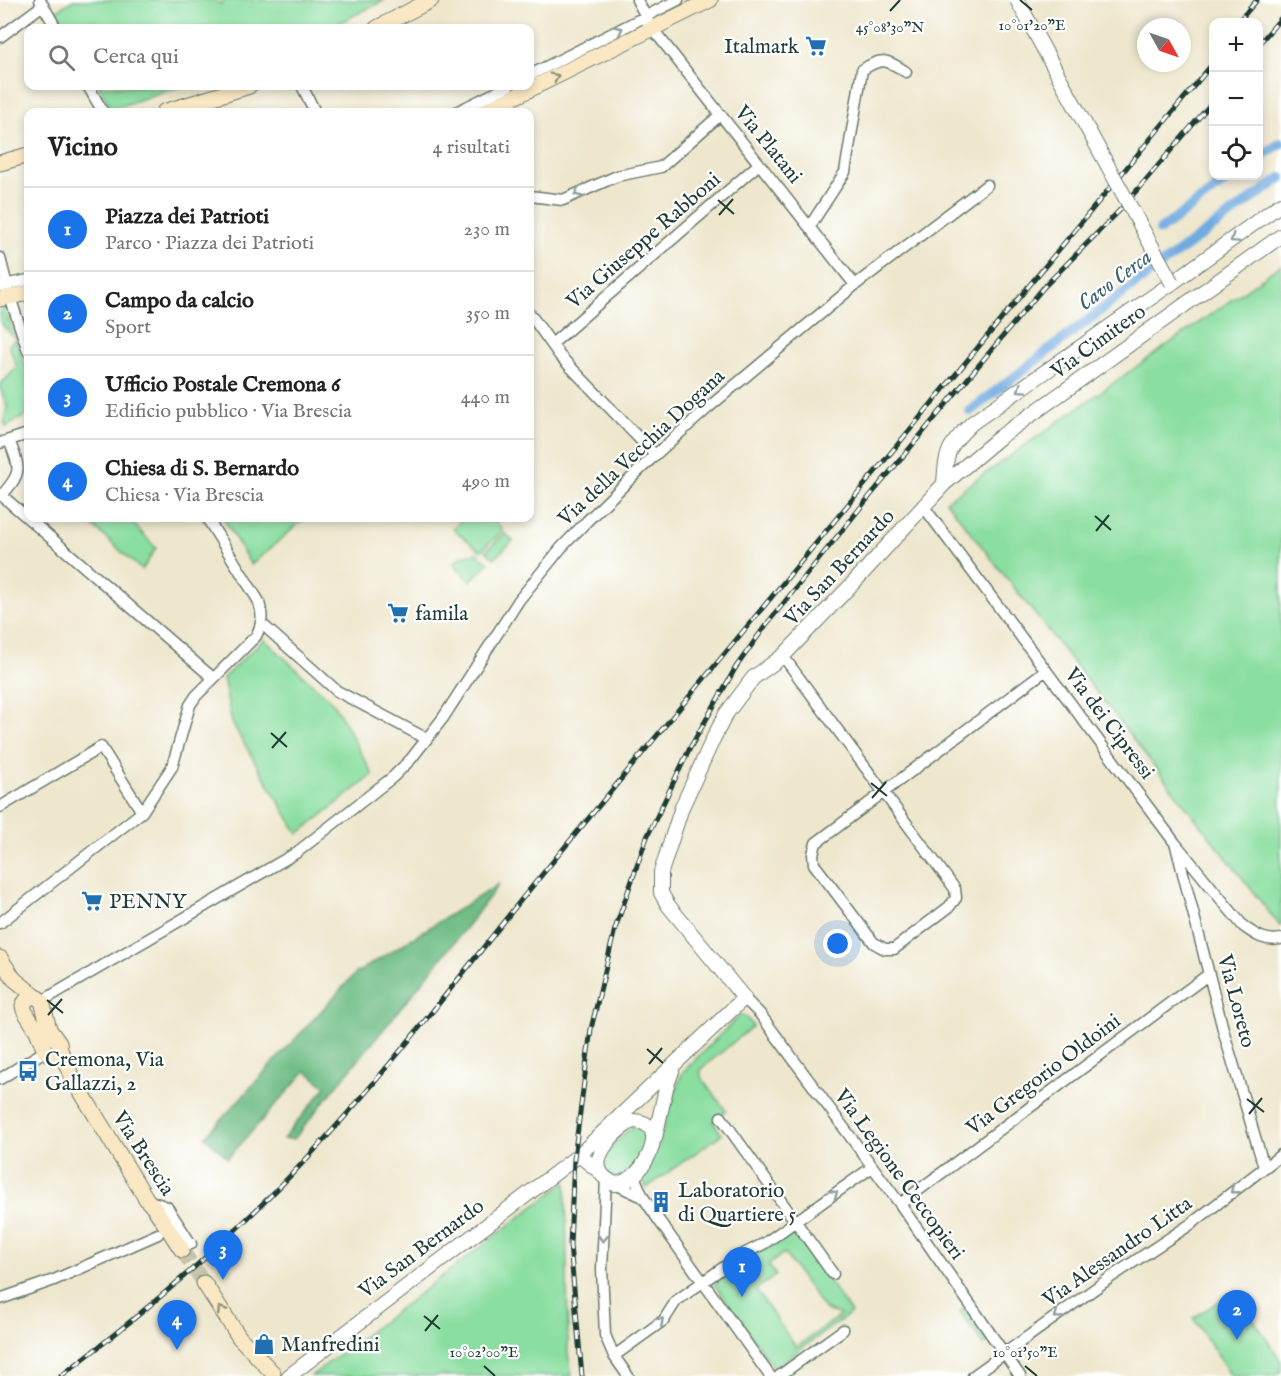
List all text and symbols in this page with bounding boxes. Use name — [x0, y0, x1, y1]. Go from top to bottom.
text: 10°01'20"E — [999, 16, 1065, 35]
text: 45°08'30"N — [856, 18, 924, 37]
north arrow — [1137, 18, 1191, 72]
map controls — [1209, 18, 1263, 180]
button: + — [1209, 18, 1263, 72]
search box — [24, 24, 534, 90]
one-way arrow — [613, 25, 624, 37]
place label: Italmark — [724, 34, 800, 61]
supermarket icon: Italmark — [804, 34, 828, 58]
icon: search — [45, 41, 78, 74]
text: Cerca qui — [93, 43, 179, 71]
button: − — [1209, 72, 1263, 126]
one-way arrow — [548, 73, 559, 84]
street label: Via Platani — [727, 100, 808, 190]
button: locate — [1209, 126, 1263, 180]
text: Vicino — [48, 131, 118, 164]
text: 4 risultati — [433, 135, 510, 160]
street label: Via Giuseppe Rabboni — [561, 167, 727, 316]
one-way arrow — [574, 186, 585, 198]
text: Piazza dei Patrioti — [105, 203, 269, 231]
text: 1 — [64, 217, 71, 242]
text: 230 m — [464, 217, 510, 242]
text: Parco · Piazza dei Patrioti — [105, 231, 314, 256]
one-way arrow — [1230, 232, 1241, 243]
water label: Cavo Cerca — [1072, 243, 1158, 318]
text: Campo da calcio — [105, 287, 254, 315]
street label: Via Cimitero — [1045, 299, 1152, 386]
text: 2 — [63, 301, 72, 326]
text: 350 m — [466, 301, 510, 326]
text: Sport — [105, 315, 151, 340]
street label: Via della Vecchia Dogana — [552, 363, 732, 533]
text: Ufficio Postale Cremona 6 — [105, 371, 340, 399]
one-way arrow — [1016, 382, 1027, 393]
text: 3 — [64, 385, 71, 410]
text: 440 m — [461, 385, 510, 410]
text: Edificio pubblico · Via Brescia — [105, 399, 352, 424]
text: Chiesa di S. Bernardo — [105, 455, 299, 483]
text: 4 — [63, 469, 72, 494]
text: 490 m — [462, 469, 510, 494]
text: Chiesa · Via Brescia — [105, 483, 264, 508]
street label: Via San Bernardo — [778, 504, 901, 633]
supermarket icon: famila — [386, 601, 410, 625]
place label: famila — [415, 601, 469, 628]
street label: Via dei Cipressi — [1057, 662, 1160, 785]
supermarket icon: PENNY — [80, 889, 104, 913]
place label: PENNY — [109, 889, 188, 916]
your location — [823, 929, 852, 958]
street label: Via Loreto — [1210, 951, 1261, 1051]
street label: Via Gregorio Oldoini — [960, 1008, 1127, 1143]
place label: Cremona, Via Gallazzi, 2 — [45, 1047, 165, 1098]
bus stop icon: Cremona, Via Gallazzi, 2 — [16, 1059, 40, 1083]
street label: Via Legione Ceccopieri — [827, 1083, 970, 1266]
street label: Via Brescia — [105, 1106, 181, 1202]
place label: Laboratorio di Quartiere 5 — [678, 1178, 797, 1229]
one-way arrow — [1230, 1183, 1241, 1194]
building icon: Laboratorio di Quartiere 5 — [649, 1190, 673, 1214]
one-way arrow — [827, 1190, 838, 1201]
street label: Via Alessandro Litta — [1037, 1190, 1199, 1314]
street label: Via San Bernardo — [353, 1193, 490, 1306]
pin: 3 — [204, 1230, 242, 1280]
one-way arrow — [597, 1233, 610, 1242]
pin: 1 — [722, 1248, 762, 1297]
pin: 2 — [1218, 1290, 1256, 1340]
pin: 4 — [158, 1300, 196, 1350]
one-way arrow — [217, 1306, 228, 1317]
one-way arrow — [1054, 1308, 1065, 1319]
one-way arrow — [654, 1317, 664, 1328]
shop icon: Manfredini — [252, 1332, 276, 1356]
place label: Manfredini — [281, 1332, 380, 1359]
text: 10°02'00"E — [450, 1343, 518, 1362]
text: 10°01'50"E — [992, 1343, 1058, 1362]

